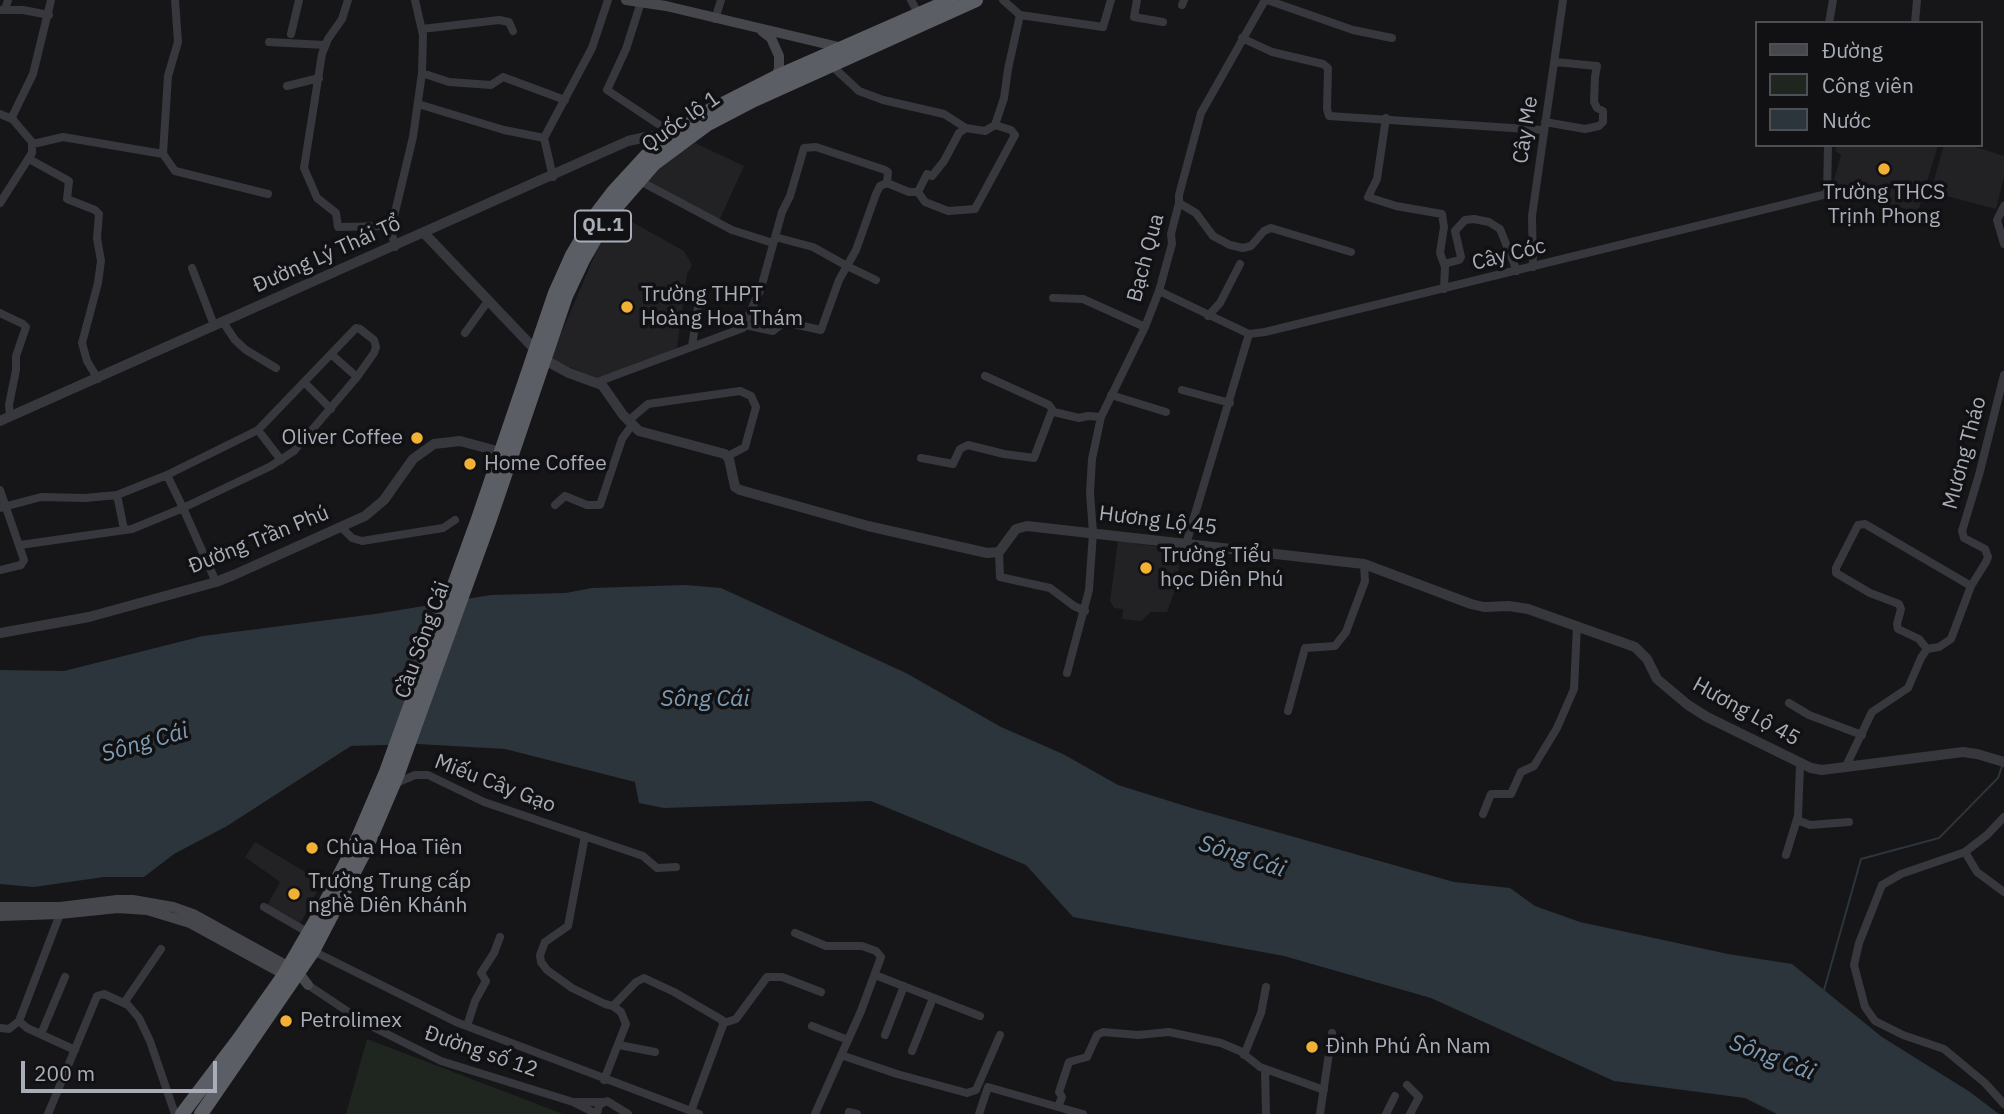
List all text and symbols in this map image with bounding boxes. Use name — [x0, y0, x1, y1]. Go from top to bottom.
legend — [1756, 21, 1983, 147]
text: Đường — [1822, 36, 1883, 64]
text: Công viên — [1822, 71, 1914, 99]
street label: Quốc lộ 1 — [637, 86, 725, 158]
street label: Cây Me — [1508, 94, 1544, 166]
text: Nước — [1822, 106, 1871, 134]
marker: Trường THCS Trịnh Phong — [1876, 161, 1892, 177]
place label: Trường THCS Trịnh Phong — [1823, 180, 1945, 230]
road number: QL.1 — [575, 210, 631, 242]
street label: Đường Lý Thái Tổ — [249, 211, 405, 299]
street label: Bạch Qua — [1122, 211, 1170, 305]
street label: Cây Cóc — [1470, 234, 1548, 276]
place label: Trường THPT Hoàng Hoa Thám — [641, 282, 803, 332]
marker: Trường THPT Hoàng Hoa Thám — [619, 299, 635, 315]
street label: Mương Tháo — [1938, 394, 1992, 512]
place label: Oliver Coffee — [282, 425, 403, 451]
marker: Oliver Coffee — [409, 430, 425, 446]
place label: Home Coffee — [484, 451, 607, 477]
marker: Home Coffee — [462, 456, 478, 472]
street label: Đường Trần Phú — [185, 500, 333, 580]
street label: Hương Lộ 45 — [1098, 501, 1218, 541]
place label: Trường Tiểu học Diên Phú — [1160, 543, 1284, 593]
marker: Trường Tiểu học Diên Phú — [1138, 560, 1154, 576]
street label: Cầu Sông Cái — [390, 578, 456, 702]
street label: Hương Lộ 45 — [1688, 672, 1804, 752]
water label: Sông Cái — [660, 685, 750, 713]
water label: Sông Cái — [98, 717, 192, 769]
street label: Miếu Cây Gạo — [431, 749, 559, 819]
water label: Sông Cái — [1195, 830, 1289, 884]
place label: Chùa Hoa Tiên — [326, 835, 463, 861]
marker: Chùa Hoa Tiên — [304, 840, 320, 856]
place label: Trường Trung cấp nghề Diên Khánh — [308, 869, 471, 919]
marker: Trường Trung cấp nghề Diên Khánh — [286, 886, 302, 902]
place label: Petrolimex — [300, 1008, 402, 1034]
marker: Petrolimex — [278, 1013, 294, 1029]
street label: Đường số 12 — [421, 1021, 541, 1083]
water label: Sông Cái — [1725, 1029, 1819, 1087]
place label: Đình Phú Ân Nam — [1326, 1034, 1490, 1060]
marker: Đình Phú Ân Nam — [1304, 1039, 1320, 1055]
scale bar — [24, 1048, 220, 1092]
text: 200 m — [34, 1059, 95, 1087]

